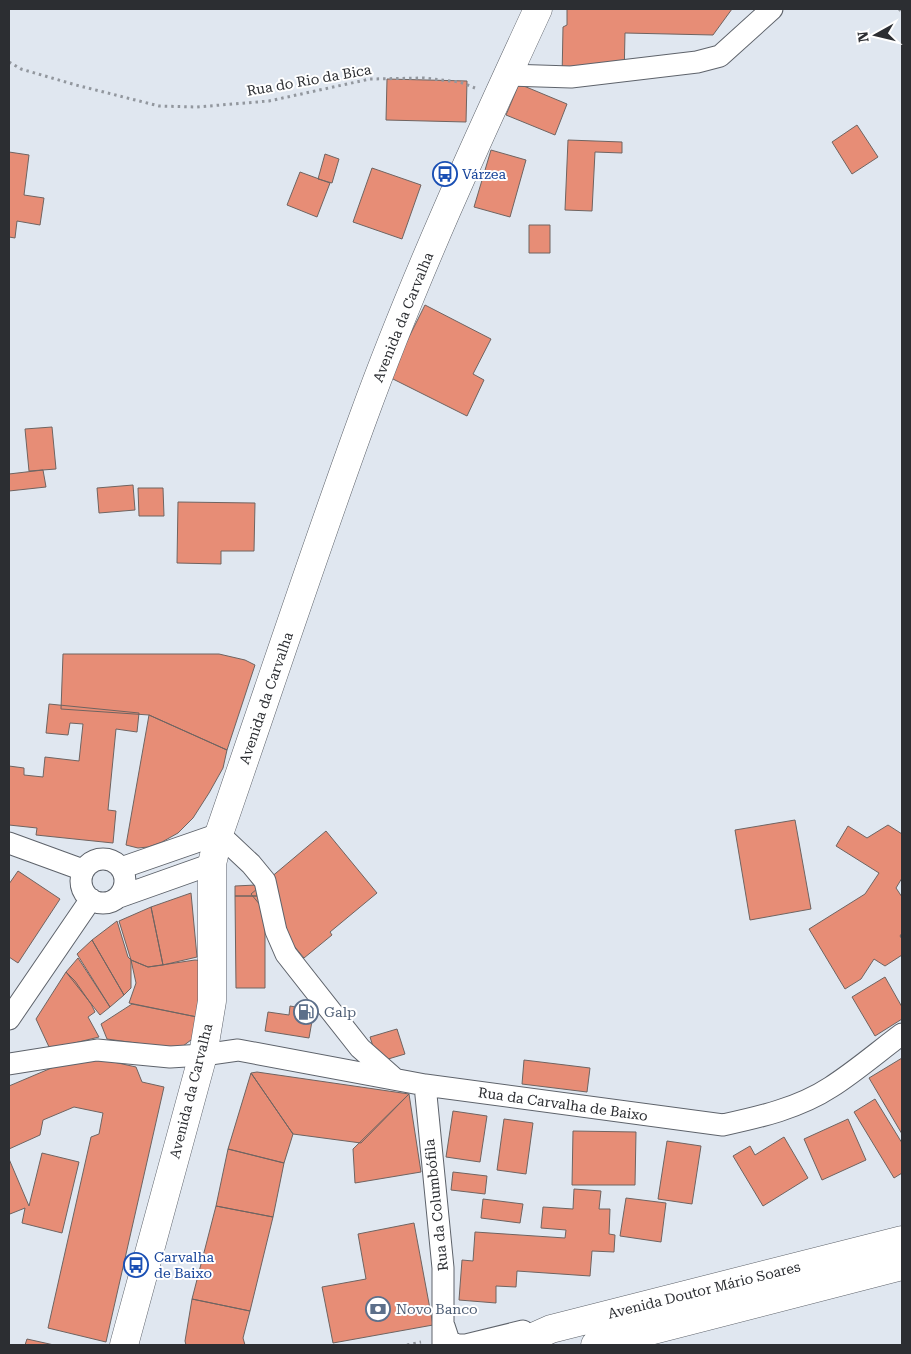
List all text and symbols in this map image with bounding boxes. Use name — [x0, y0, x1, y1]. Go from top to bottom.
north arrow — [851, 10, 901, 60]
text: N — [854, 30, 872, 43]
street label: Rua do Rio da Bica — [246, 61, 373, 99]
bus stop icon: Várzea — [432, 161, 458, 187]
place label: Várzea — [462, 166, 506, 182]
street label: Avenida da Carvalha — [370, 249, 437, 384]
street label: Avenida da Carvalha — [236, 629, 296, 766]
fuel station icon: Galp — [293, 999, 319, 1025]
place label: Galp — [324, 1004, 356, 1020]
street label: Avenida da Carvalha — [166, 1021, 216, 1160]
street label: Rua da Carvalha de Baixo — [477, 1084, 649, 1124]
street label: Rua da Columbófila — [421, 1138, 451, 1272]
place label: Carvalha de Baixo — [154, 1249, 214, 1281]
bus stop icon: Carvalha de Baixo — [123, 1252, 149, 1278]
street label: Avenida Doutor Mário Soares — [606, 1258, 802, 1322]
bank icon: Novo Banco — [365, 1296, 391, 1322]
place label: Novo Banco — [396, 1301, 478, 1317]

